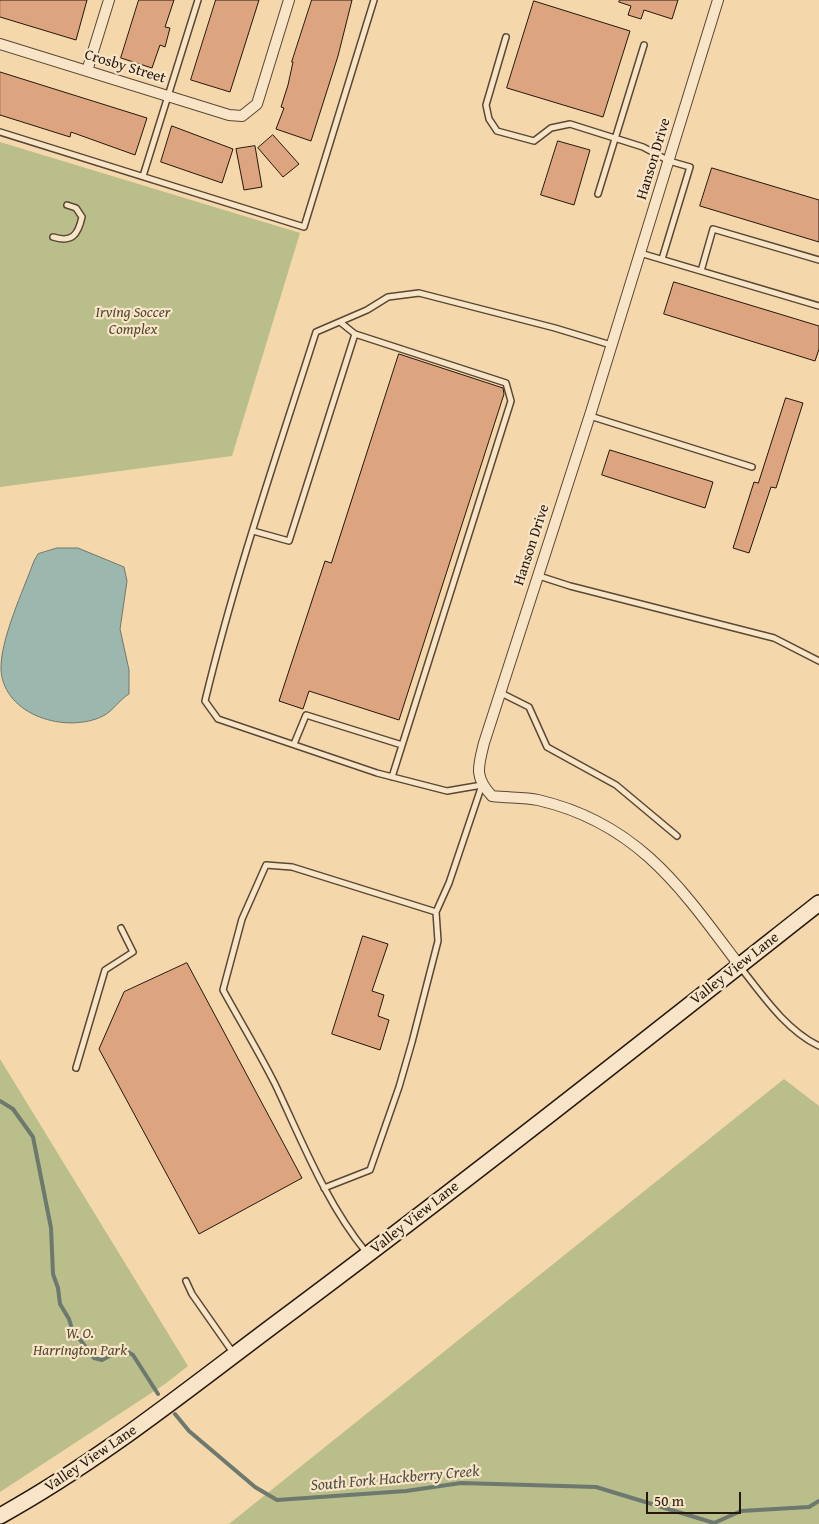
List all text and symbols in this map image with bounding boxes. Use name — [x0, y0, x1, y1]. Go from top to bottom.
street label: Crosby Street — [82, 46, 168, 88]
street label: Hanson Drive — [633, 116, 675, 202]
park label: Irving Soccer Complex — [96, 304, 170, 339]
street label: Hanson Drive — [510, 502, 554, 588]
street label: Valley View Lane — [687, 929, 783, 1009]
street label: Valley View Lane — [367, 1178, 463, 1258]
park label: W. O. Harrington Park — [33, 1325, 127, 1360]
street label: Valley View Lane — [42, 1422, 140, 1496]
water label: South Fork Hackberry Creek — [310, 1462, 480, 1496]
scale bar — [649, 1482, 744, 1514]
text: 50 m — [654, 1490, 684, 1511]

